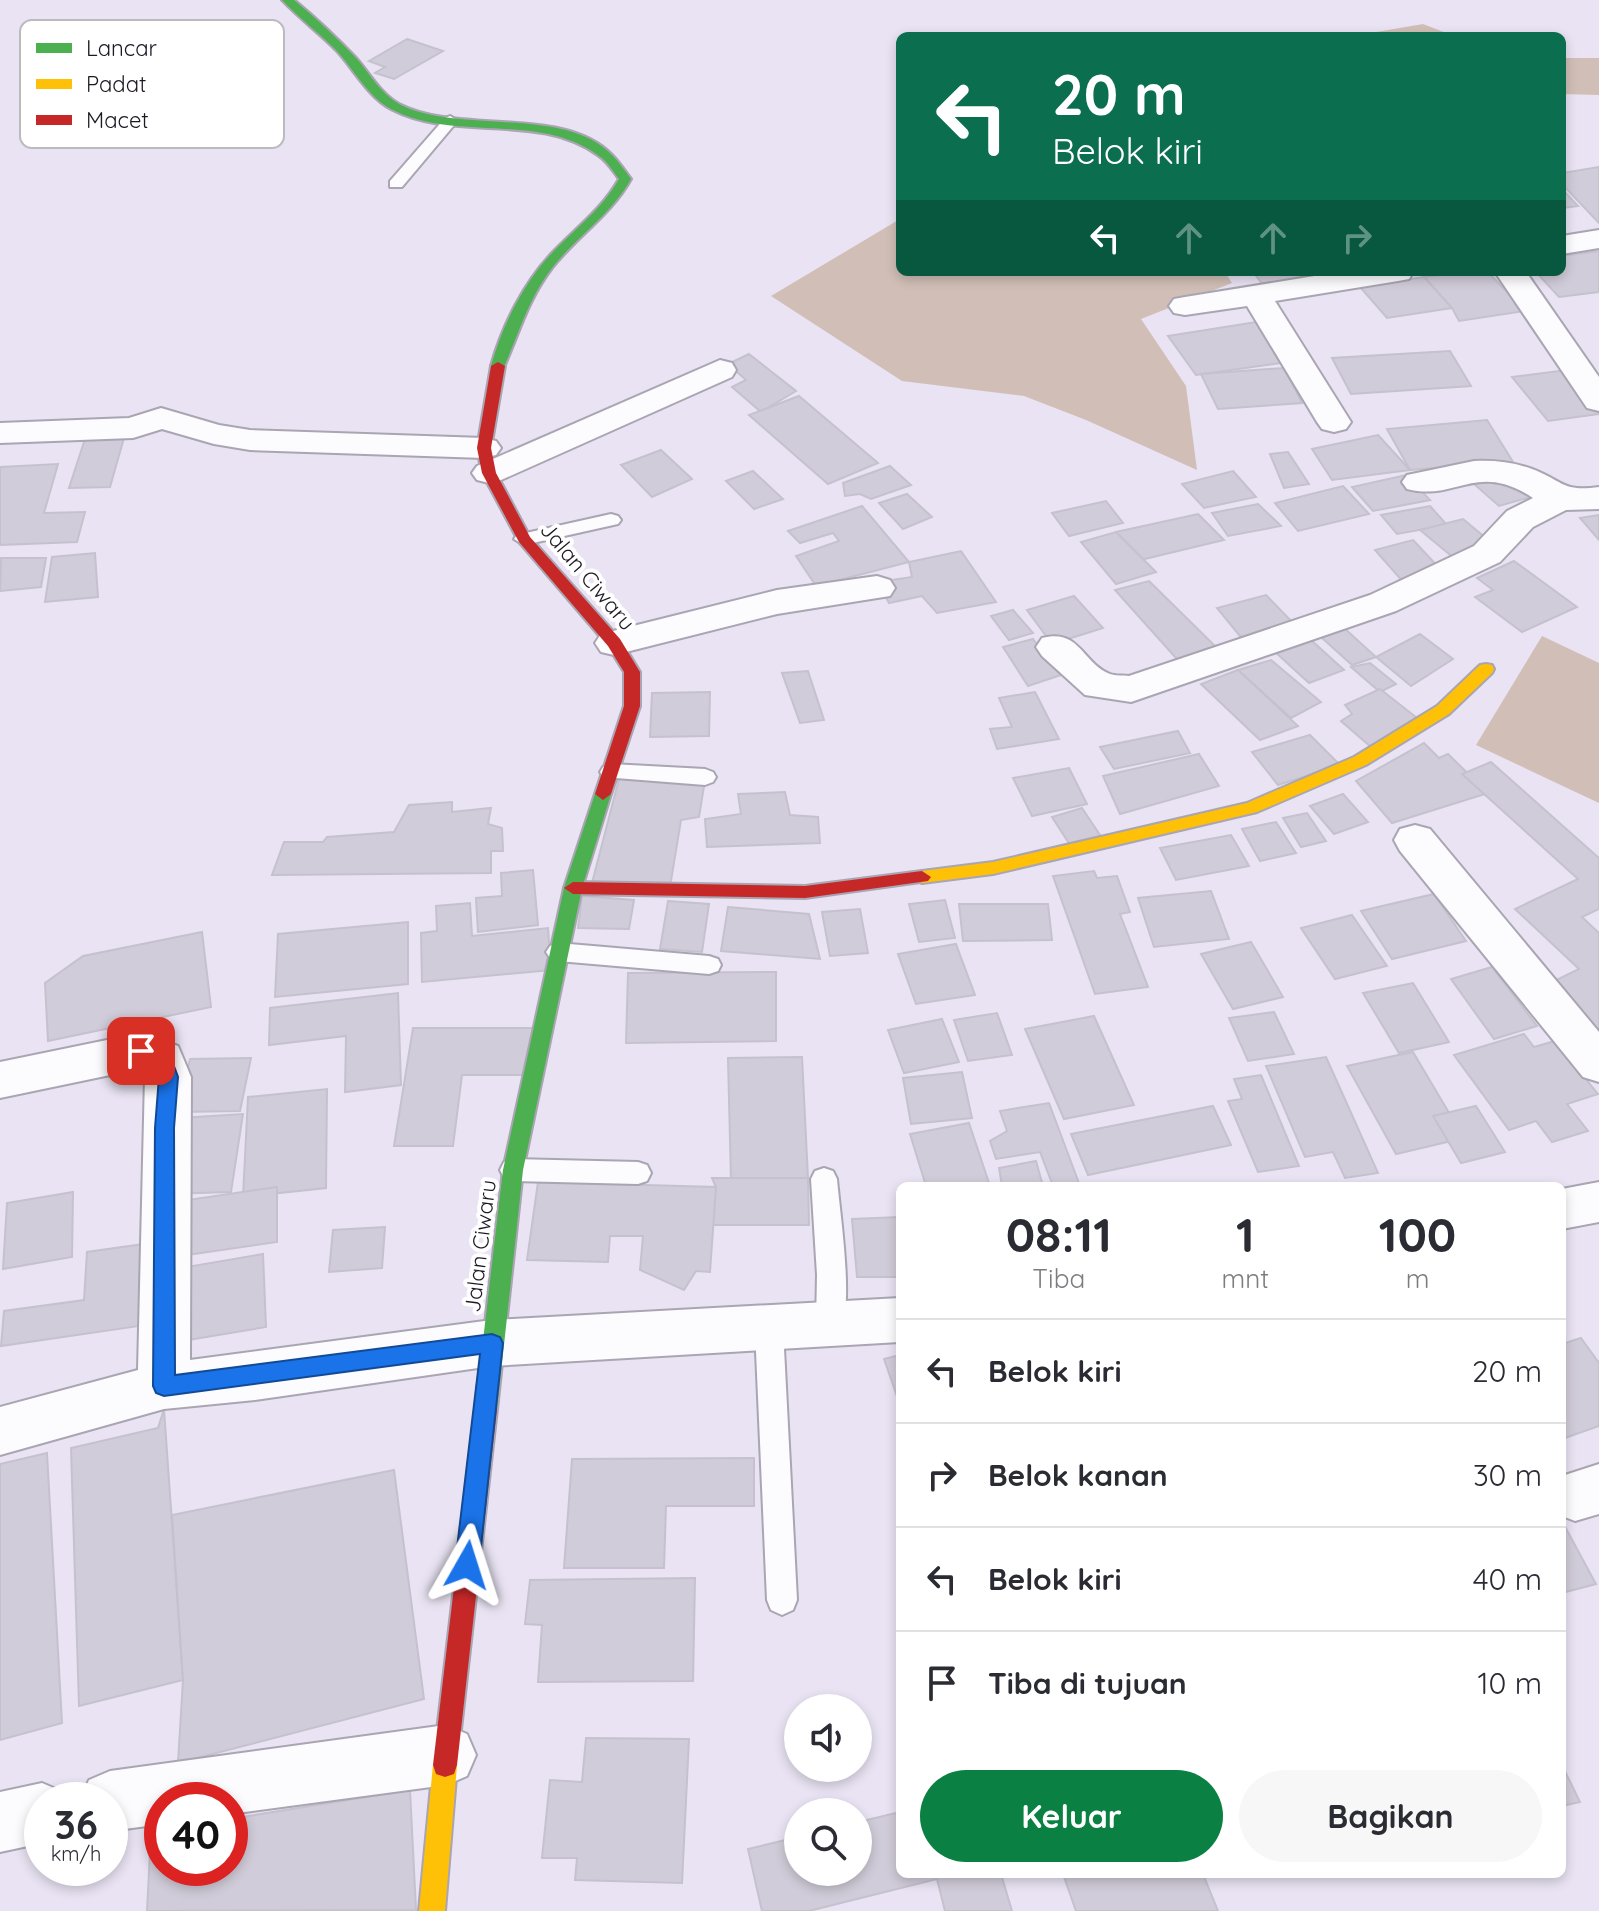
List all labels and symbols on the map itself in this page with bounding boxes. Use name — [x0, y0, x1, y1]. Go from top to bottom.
legend — [20, 20, 284, 148]
text: Lancar — [86, 34, 157, 62]
text: Padat — [86, 70, 146, 98]
text: Macet — [86, 106, 149, 134]
street label: Jalan Ciwaru — [535, 516, 641, 636]
pin — [107, 1017, 175, 1085]
street label: Jalan Ciwaru — [458, 1178, 502, 1314]
position arrow — [425, 1523, 509, 1607]
speed limit sign: 40 — [144, 1782, 248, 1886]

